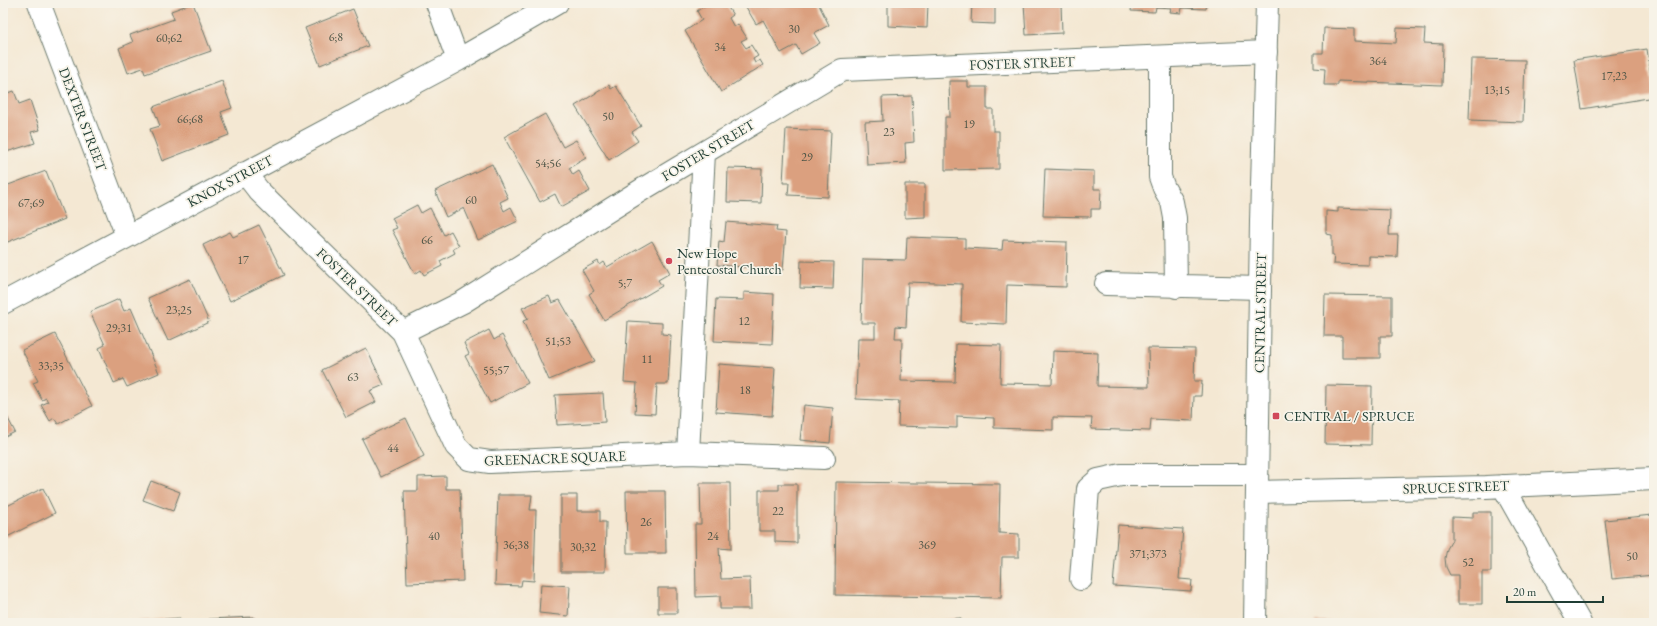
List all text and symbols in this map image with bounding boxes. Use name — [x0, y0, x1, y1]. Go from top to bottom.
house number: 30 — [788, 21, 800, 37]
house number: 6;8 — [329, 29, 343, 45]
house number: 60;62 — [156, 30, 182, 46]
house number: 34 — [714, 39, 726, 55]
street label: FOSTER STREET — [969, 52, 1076, 74]
house number: 364 — [1369, 53, 1387, 69]
street label: DEXTER STREET — [55, 65, 111, 174]
house number: 17;23 — [1601, 68, 1627, 84]
house number: 13;15 — [1484, 82, 1510, 98]
house number: 50 — [602, 108, 614, 124]
house number: 66;68 — [177, 111, 203, 127]
street label: FOSTER STREET — [658, 115, 758, 185]
house number: 19 — [963, 116, 975, 132]
house number: 23 — [883, 124, 895, 140]
house number: 29 — [801, 149, 813, 165]
street label: KNOX STREET — [184, 151, 277, 211]
house number: 54;56 — [535, 155, 561, 171]
house number: 60 — [465, 192, 477, 208]
house number: 67;69 — [18, 195, 44, 211]
house number: 66 — [421, 232, 433, 248]
street label: FOSTER STREET — [313, 244, 402, 331]
place label: New Hope Pentecostal Church — [677, 244, 782, 278]
house number: 17 — [237, 252, 249, 268]
street label: CENTRAL STREET — [1250, 252, 1270, 373]
marker: New Hope Pentecostal Church — [664, 256, 674, 266]
house number: 5;7 — [618, 275, 632, 291]
house number: 23;25 — [166, 302, 192, 318]
house number: 12 — [738, 313, 750, 329]
house number: 29;31 — [106, 320, 132, 336]
house number: 51;53 — [545, 333, 571, 349]
house number: 11 — [641, 351, 653, 367]
house number: 33;35 — [38, 358, 64, 374]
house number: 55;57 — [483, 362, 509, 378]
house number: 63 — [347, 369, 359, 385]
house number: 18 — [739, 382, 751, 398]
place label: CENTRAL / SPRUCE — [1284, 407, 1414, 425]
marker: CENTRAL / SPRUCE — [1271, 411, 1281, 421]
house number: 44 — [387, 440, 399, 456]
street label: GREENACRE SQUARE — [484, 447, 626, 469]
street label: SPRUCE STREET — [1403, 476, 1510, 498]
house number: 22 — [772, 503, 784, 519]
house number: 26 — [640, 514, 652, 530]
house number: 40 — [428, 528, 440, 544]
house number: 24 — [707, 528, 719, 544]
house number: 36;38 — [503, 537, 529, 553]
house number: 369 — [918, 537, 936, 553]
house number: 30;32 — [570, 539, 596, 555]
house number: 371;373 — [1129, 546, 1167, 562]
house number: 50 — [1626, 548, 1638, 564]
house number: 52 — [1462, 554, 1474, 570]
scale bar — [1507, 578, 1603, 604]
text: 20 m — [1513, 584, 1537, 600]

